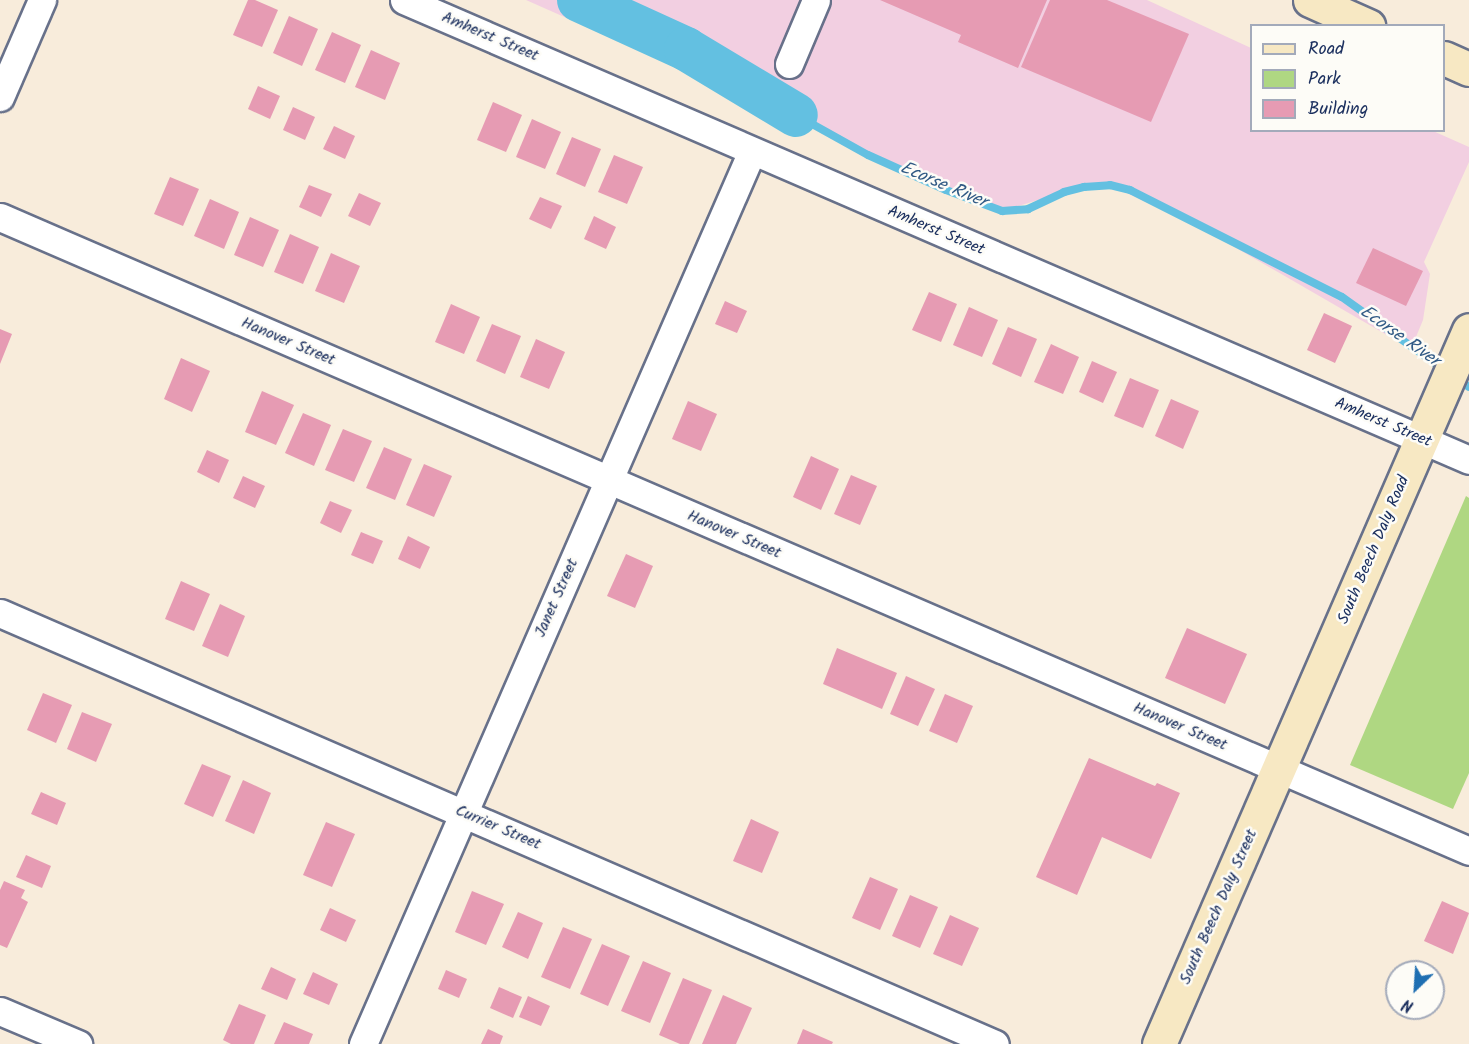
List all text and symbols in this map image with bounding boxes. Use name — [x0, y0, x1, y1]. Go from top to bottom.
street label: Amherst Street — [439, 8, 541, 66]
legend — [1250, 24, 1445, 132]
text: Road — [1308, 35, 1344, 64]
text: Park — [1308, 65, 1341, 94]
text: Building — [1308, 95, 1368, 124]
water label: Ecorse River — [896, 158, 990, 214]
street label: Amherst Street — [885, 202, 987, 260]
water label: Ecorse River — [1355, 302, 1443, 372]
street label: Hanover Street — [238, 314, 338, 370]
street label: Amherst Street — [1332, 394, 1434, 452]
street label: South Beech Daly Road — [1334, 473, 1414, 627]
street label: Hanover Street — [684, 507, 784, 563]
street label: Janet Street — [531, 556, 583, 640]
street label: Hanover Street — [1130, 699, 1230, 755]
street label: Currier Street — [452, 801, 544, 855]
street label: South Beech Daly Street — [1176, 827, 1262, 987]
north arrow — [1385, 960, 1445, 1020]
text: N — [1398, 991, 1418, 1018]

